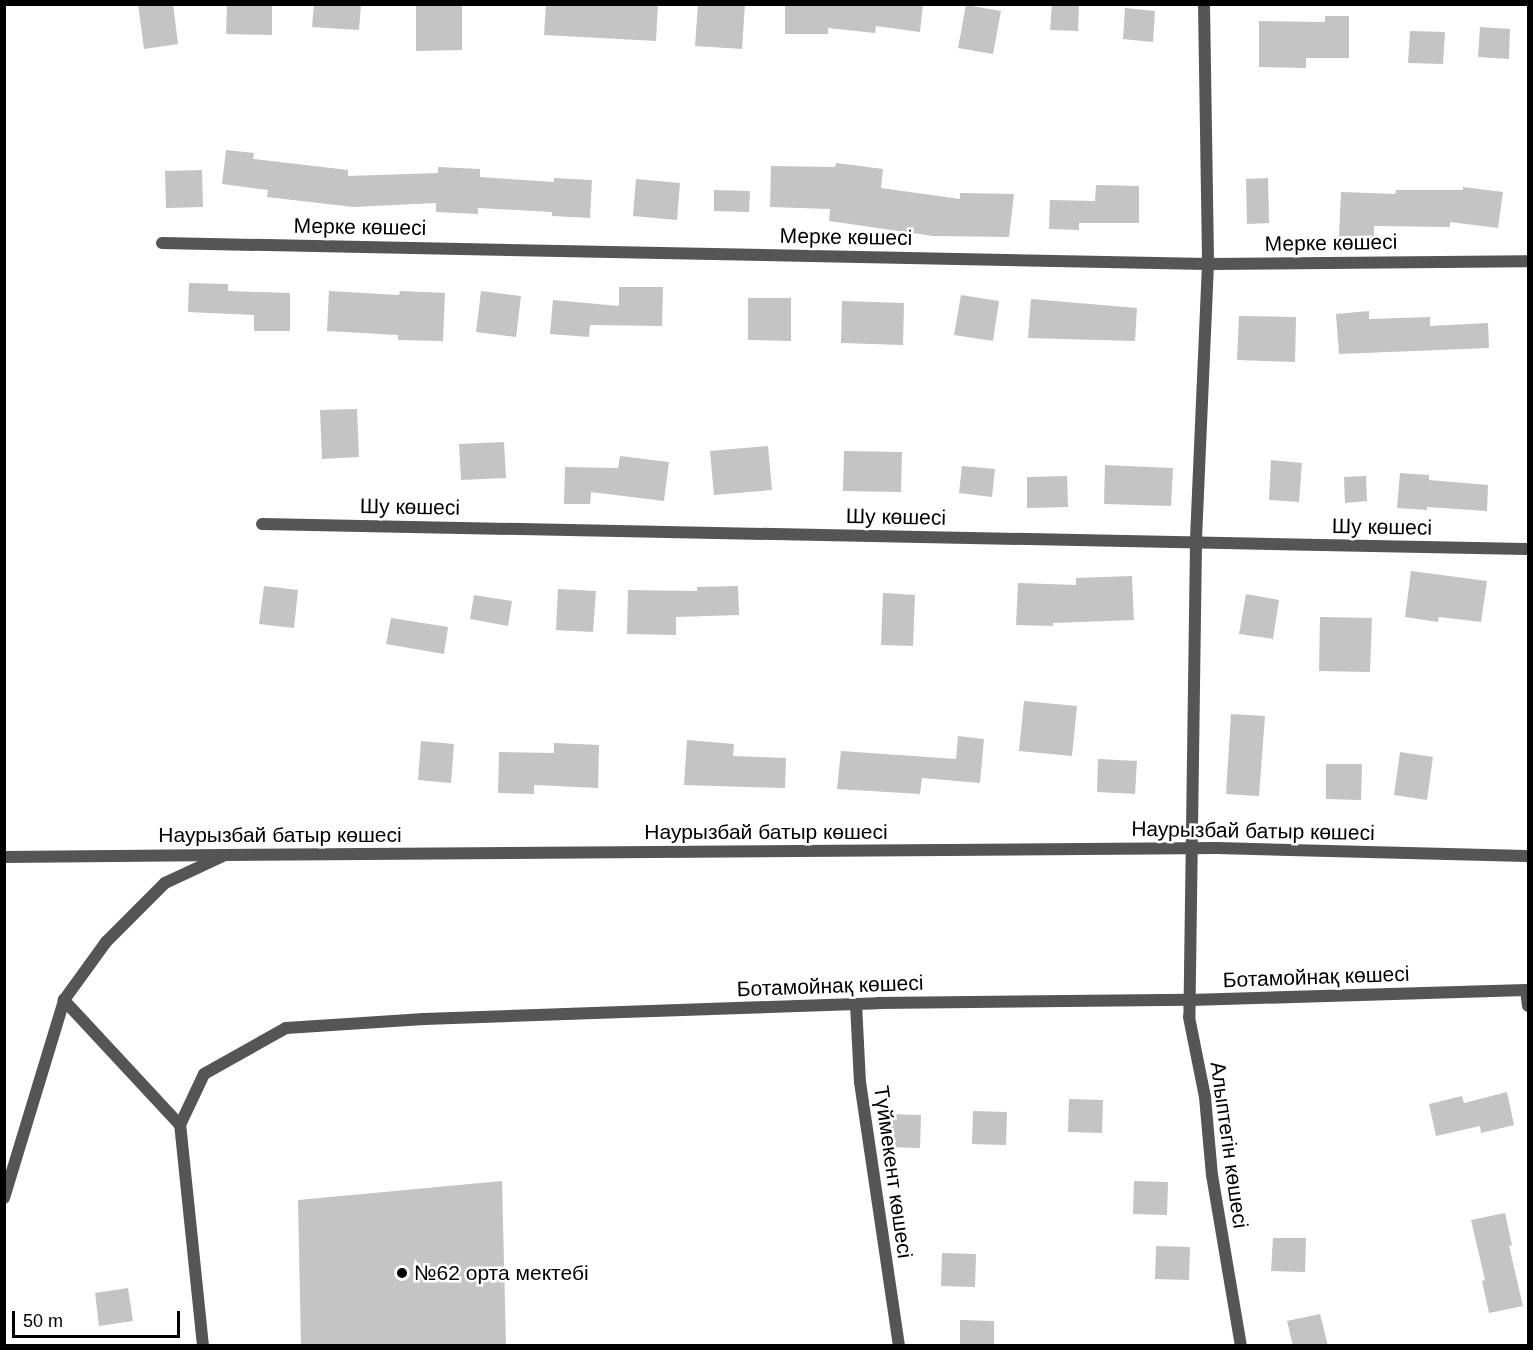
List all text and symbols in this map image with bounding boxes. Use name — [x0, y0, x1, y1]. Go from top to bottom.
street label: Мерке көшесі — [293, 213, 427, 241]
street label: Мерке көшесі — [779, 223, 913, 251]
street label: Мерке көшесі — [1264, 229, 1398, 257]
street label: Шу көшесі — [360, 494, 460, 520]
street label: Шу көшесі — [846, 504, 946, 530]
street label: Шу көшесі — [1332, 514, 1432, 540]
street label: Наурызбай батыр көшесі — [1131, 816, 1375, 846]
street label: Наурызбай батыр көшесі — [644, 819, 888, 845]
street label: Наурызбай батыр көшесі — [158, 822, 402, 848]
street label: Ботамойнақ көшесі — [1222, 961, 1410, 993]
street label: Ботамойнақ көшесі — [736, 970, 924, 1002]
street label: Алыптегін көшесі — [1205, 1060, 1253, 1230]
street label: Түймекент көшесі — [868, 1084, 918, 1260]
place label: №62 орта мектебі — [414, 1260, 589, 1286]
marker: №62 орта мектебі — [395, 1266, 409, 1280]
scale bar — [15, 1299, 183, 1337]
text: 50 m — [23, 1311, 63, 1331]

